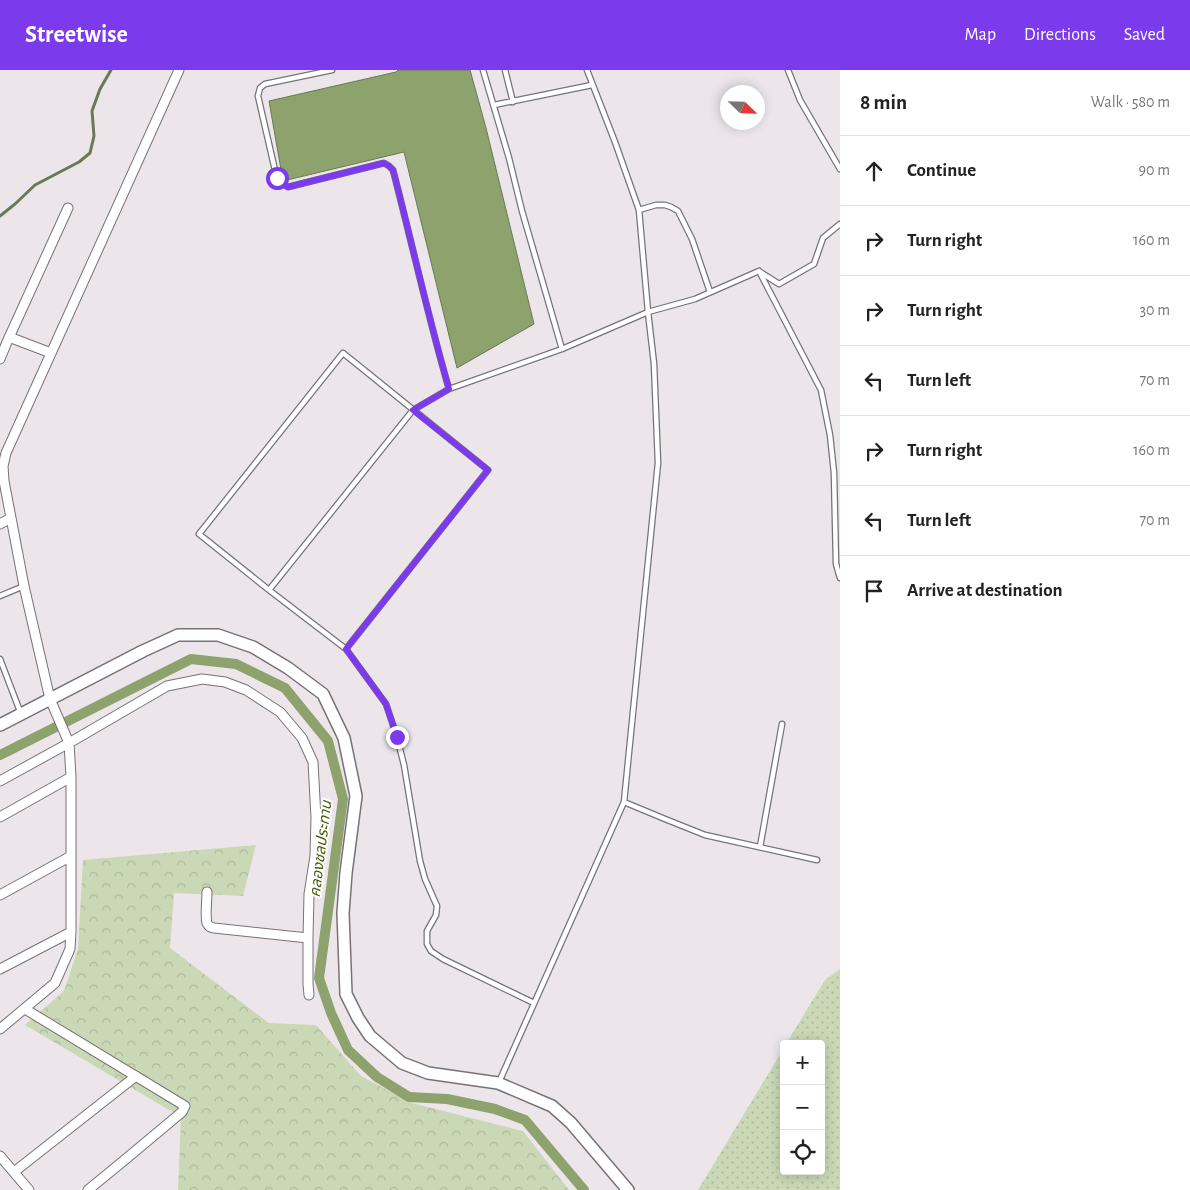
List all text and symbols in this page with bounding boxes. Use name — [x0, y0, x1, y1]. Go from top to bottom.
text: Streetwise — [25, 23, 128, 47]
text: Map — [965, 26, 996, 44]
text: Directions — [1024, 26, 1096, 44]
text: Saved — [1124, 26, 1165, 44]
north arrow — [720, 85, 765, 130]
text: 8 min — [860, 92, 907, 113]
text: Walk · 580 m — [1091, 94, 1170, 110]
icon: ahead — [860, 157, 888, 185]
text: Continue — [907, 161, 976, 180]
text: 90 m — [1139, 162, 1170, 178]
route start — [266, 167, 289, 190]
icon: right — [860, 227, 888, 255]
text: Turn right — [907, 231, 982, 250]
text: 160 m — [1133, 232, 1170, 248]
icon: right — [860, 297, 888, 325]
text: Turn right — [907, 301, 982, 320]
text: 30 m — [1140, 302, 1170, 318]
icon: left — [860, 367, 888, 395]
text: Turn left — [907, 371, 971, 390]
text: 70 m — [1139, 372, 1170, 388]
icon: right — [860, 437, 888, 465]
text: Turn right — [907, 441, 982, 460]
text: 160 m — [1133, 442, 1170, 458]
icon: left — [860, 507, 888, 535]
text: Turn left — [907, 511, 971, 530]
text: 70 m — [1139, 512, 1170, 528]
icon: arrive — [860, 577, 888, 605]
text: Arrive at destination — [907, 581, 1063, 600]
route end — [386, 726, 409, 749]
water label: คลองชลประทาน — [308, 799, 334, 898]
map controls — [780, 1040, 825, 1175]
button: + — [780, 1040, 825, 1085]
button: − — [780, 1085, 825, 1130]
button: locate — [780, 1130, 825, 1175]

